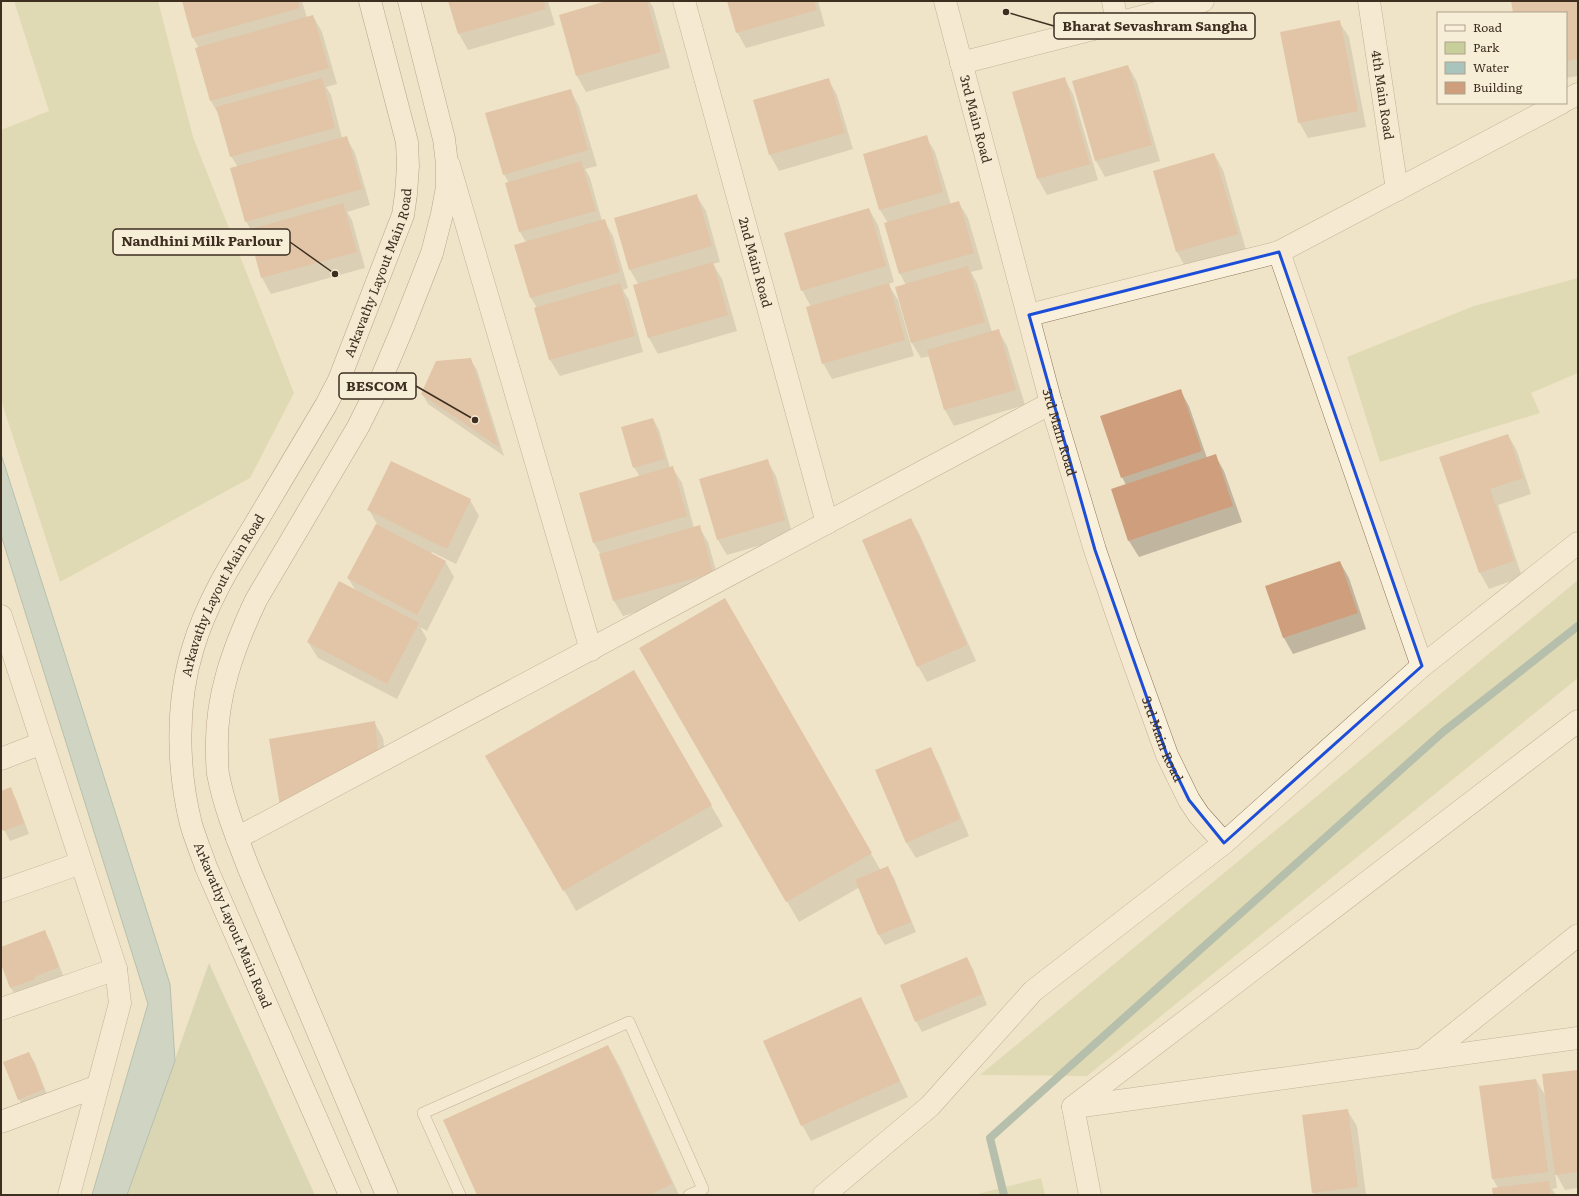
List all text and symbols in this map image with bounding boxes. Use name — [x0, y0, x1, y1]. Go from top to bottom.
legend — [1437, 12, 1567, 104]
callout: Bharat Sevashram Sangha — [1054, 13, 1255, 39]
text: Bharat Sevashram Sangha — [1062, 15, 1249, 35]
text: Road — [1473, 18, 1503, 36]
text: Park — [1473, 38, 1500, 56]
street label: 4th Main Road — [1367, 49, 1399, 141]
text: Water — [1473, 58, 1509, 76]
street label: 3rd Main Road — [956, 73, 997, 165]
text: Building — [1473, 78, 1523, 96]
street label: Arkavathy Layout Main Road — [339, 188, 415, 360]
street label: 2nd Main Road — [735, 215, 777, 309]
callout: Nandhini Milk Parlour — [113, 229, 290, 255]
text: Nandhini Milk Parlour — [121, 230, 283, 250]
callout: BESCOM — [339, 373, 416, 399]
text: BESCOM — [346, 375, 408, 395]
street label: 3rd Main Road — [1038, 386, 1082, 478]
street label: Arkavathy Layout Main Road — [176, 510, 268, 678]
street label: 3rd Main Road — [1138, 693, 1189, 785]
street label: Arkavathy Layout Main Road — [190, 839, 277, 1011]

